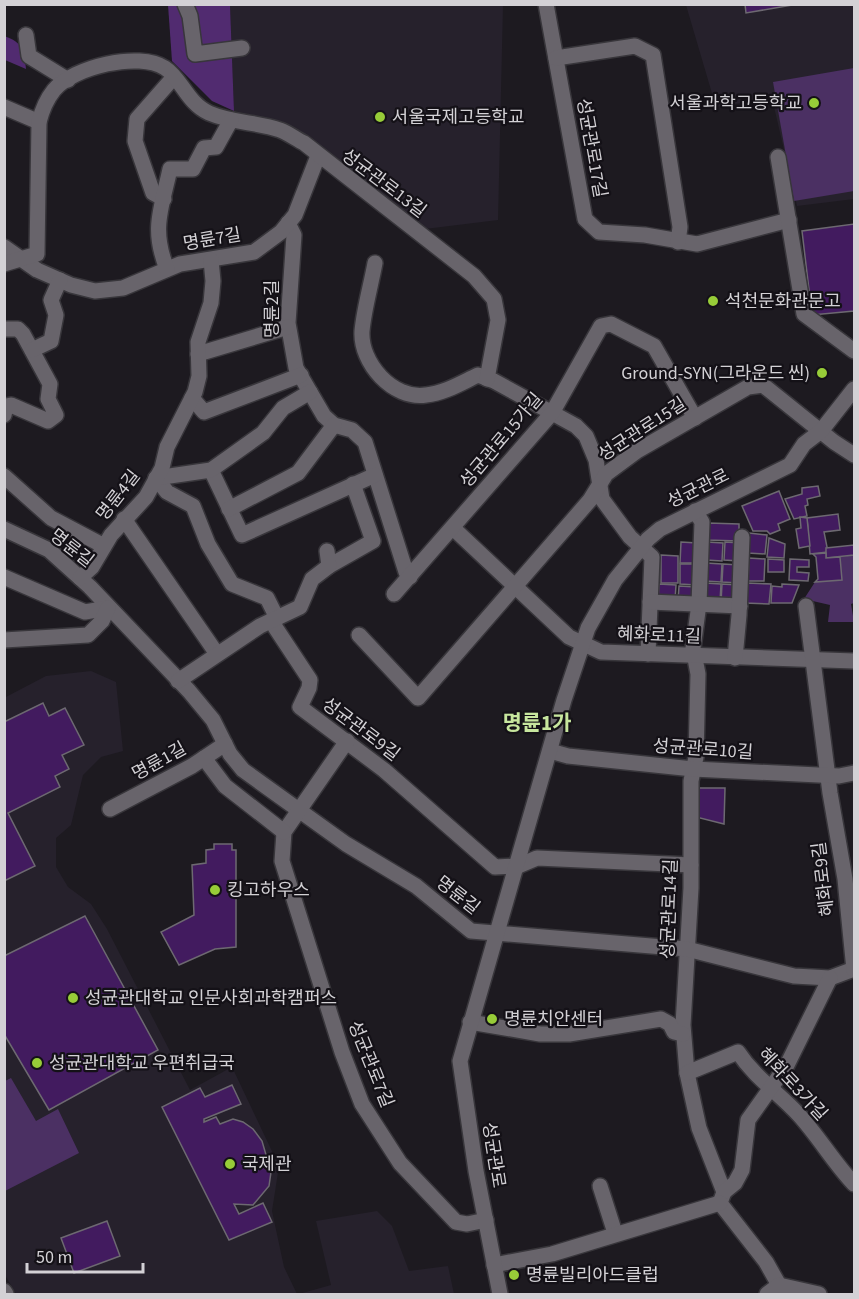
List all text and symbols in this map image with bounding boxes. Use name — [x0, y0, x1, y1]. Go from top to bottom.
place label: 서울과학고등학교 — [670, 91, 802, 116]
street label: 성균관로17길 — [570, 96, 613, 200]
marker: 서울과학고등학교 — [807, 96, 821, 110]
place label: 서울국제고등학교 — [392, 105, 524, 130]
marker: 서울국제고등학교 — [373, 110, 387, 124]
street label: 성균관로13길 — [336, 143, 431, 224]
street label: 명륜7길 — [181, 222, 243, 257]
street label: 명륜2길 — [260, 280, 285, 338]
place label: 석천문화관문고 — [725, 289, 841, 314]
marker: 석천문화관문고 — [706, 294, 720, 308]
place label: Ground-SYN(그라운드 씬) — [621, 361, 810, 386]
marker: Ground-SYN(그라운드 씬) — [815, 366, 829, 380]
street label: 성균관로15가길 — [454, 387, 549, 493]
street label: 성균관로15길 — [593, 392, 691, 467]
street label: 성균관로 — [663, 463, 733, 514]
street label: 명륜4길 — [90, 465, 146, 526]
street label: 명륜길 — [44, 523, 99, 574]
street label: 혜화로11길 — [617, 622, 701, 649]
street label: 성균관로9길 — [317, 692, 405, 767]
district label: 명륜1가 — [502, 708, 572, 738]
street label: 성균관로10길 — [652, 734, 754, 765]
street label: 명륜1길 — [128, 736, 191, 787]
street label: 혜화로9길 — [807, 840, 840, 918]
street label: 성균관로14길 — [655, 858, 684, 960]
street label: 명륜길 — [430, 870, 485, 921]
place label: 킹고하우스 — [227, 878, 310, 903]
marker: 킹고하우스 — [208, 883, 222, 897]
place label: 성균관대학교 인문사회과학캠퍼스 — [85, 986, 337, 1011]
marker: 성균관대학교 인문사회과학캠퍼스 — [66, 991, 80, 1005]
place label: 명륜치안센터 — [504, 1007, 603, 1032]
marker: 명륜치안센터 — [485, 1012, 499, 1026]
street label: 성균관로7길 — [342, 1017, 399, 1111]
street label: 혜화로3가길 — [752, 1042, 833, 1126]
place label: 성균관대학교 우편취급국 — [49, 1051, 235, 1076]
marker: 성균관대학교 우편취급국 — [30, 1056, 44, 1070]
street label: 성균관로 — [476, 1120, 511, 1190]
place label: 국제관 — [242, 1152, 292, 1177]
marker: 국제관 — [223, 1157, 237, 1171]
scale bar — [27, 1236, 142, 1274]
text: 50 m — [36, 1245, 72, 1270]
place label: 명륜빌리아드클럽 — [526, 1263, 658, 1288]
marker: 명륜빌리아드클럽 — [507, 1268, 521, 1282]

